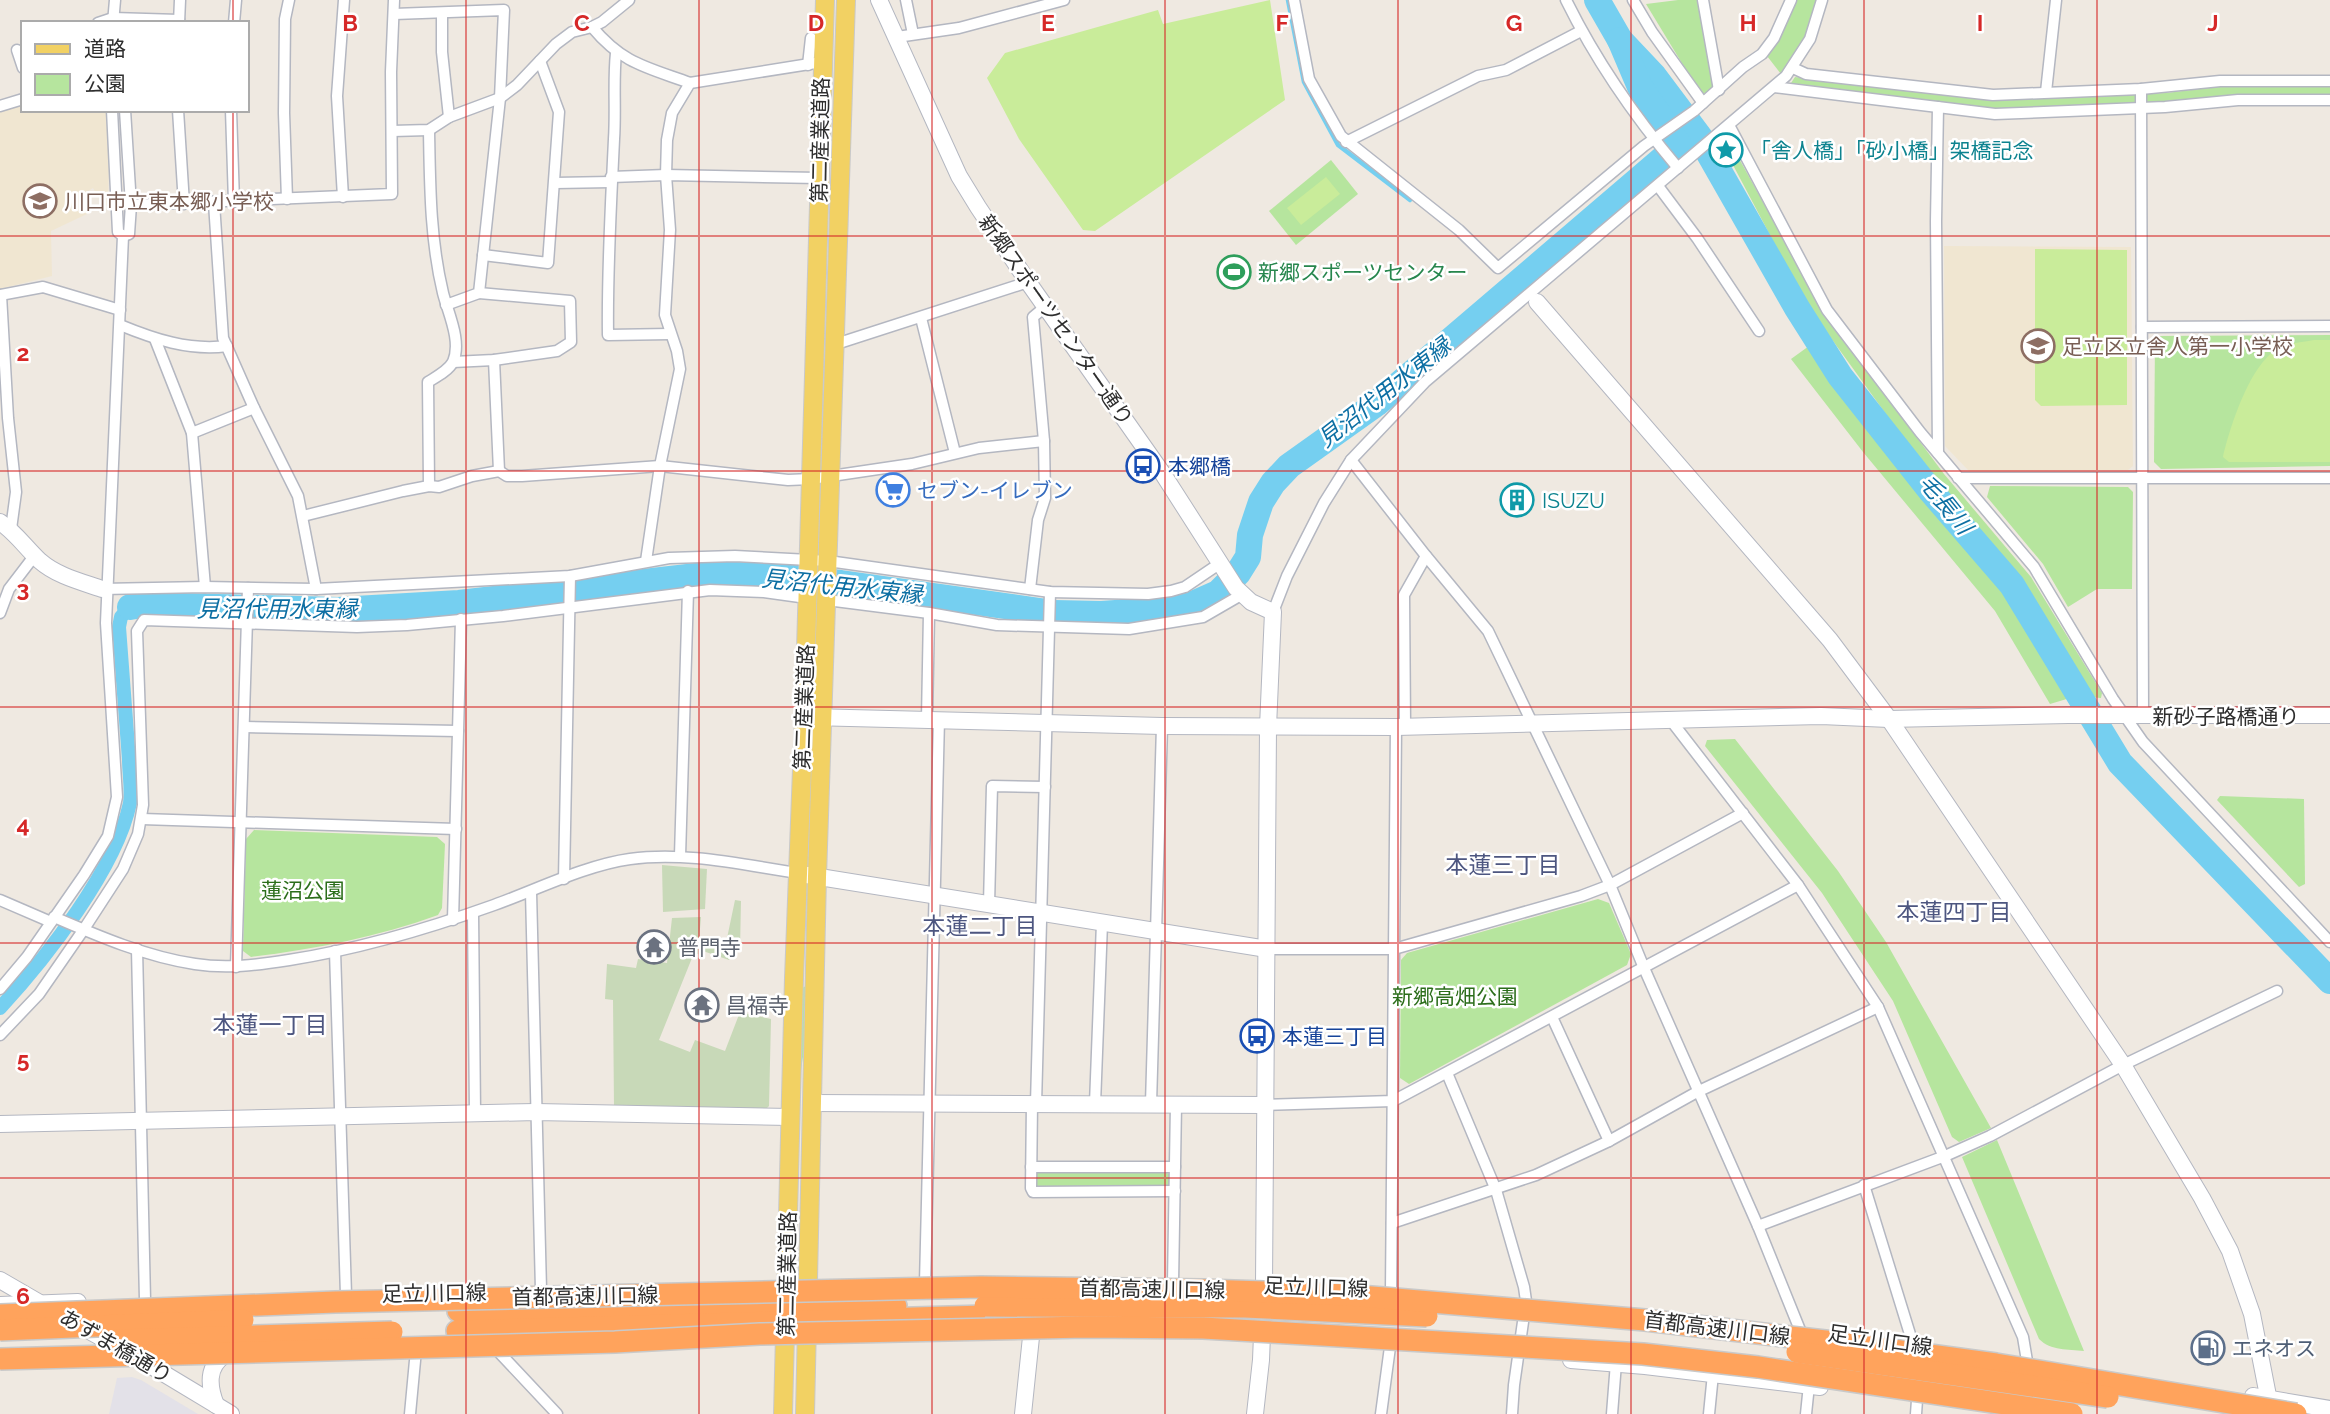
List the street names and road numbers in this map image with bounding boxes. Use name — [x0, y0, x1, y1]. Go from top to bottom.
street label: 第二産業道路 — [806, 77, 834, 203]
street label: 新郷スポーツセンター通り — [974, 210, 1138, 430]
street label: 第二産業道路 — [789, 644, 819, 770]
street label: 新砂子路橋通り — [2153, 704, 2300, 729]
street label: 第二産業道路 — [773, 1211, 801, 1337]
street label: 足立川口線 — [1263, 1273, 1369, 1301]
street label: 首都高速川口線 — [1078, 1275, 1226, 1303]
street label: 足立川口線 — [381, 1280, 487, 1306]
street label: 首都高速川口線 — [511, 1282, 659, 1310]
street label: あずま橋通り — [55, 1304, 177, 1388]
street label: 首都高速川口線 — [1643, 1307, 1791, 1349]
street label: 足立川口線 — [1826, 1320, 1934, 1360]

